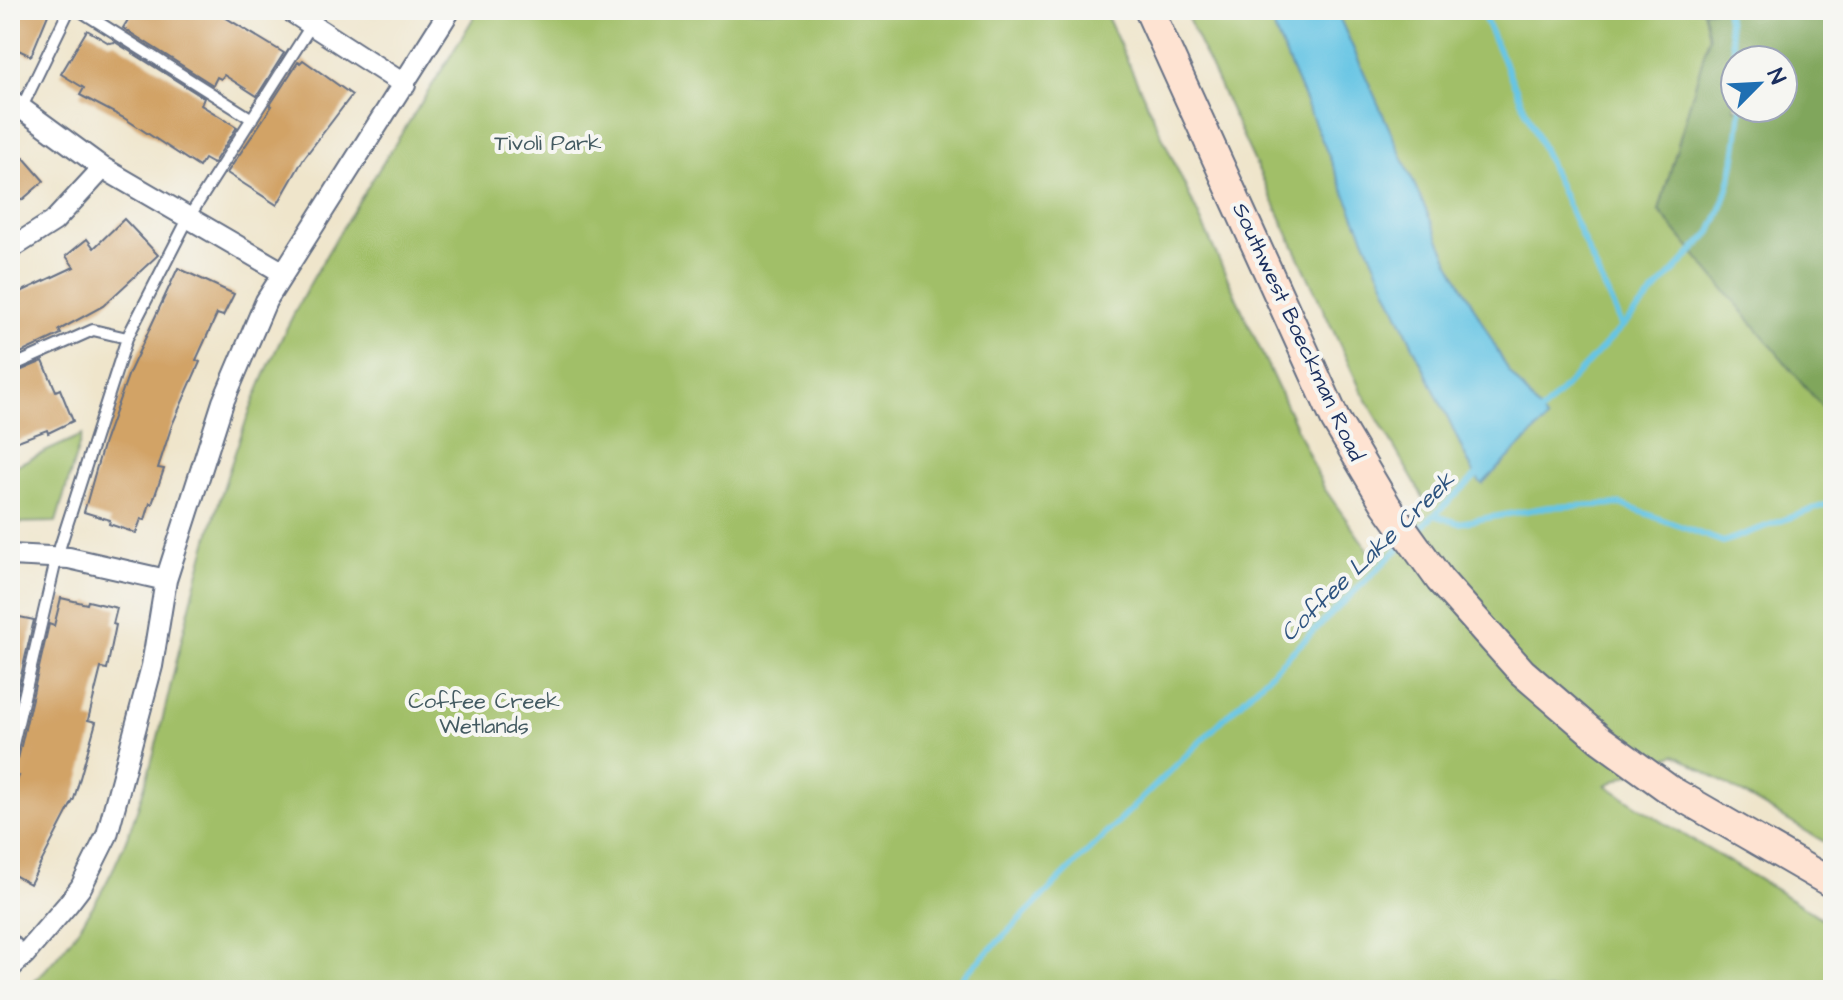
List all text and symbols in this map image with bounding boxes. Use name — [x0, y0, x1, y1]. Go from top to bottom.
north arrow — [1719, 44, 1799, 124]
text: N — [1759, 64, 1793, 89]
park label: Tivoli Park — [494, 128, 602, 159]
street label: Southwest Boeckman Road — [1224, 198, 1372, 466]
water label: Coffee Lake Creek — [1273, 463, 1464, 650]
park label: Coffee Creek Wetlands — [408, 686, 560, 742]

